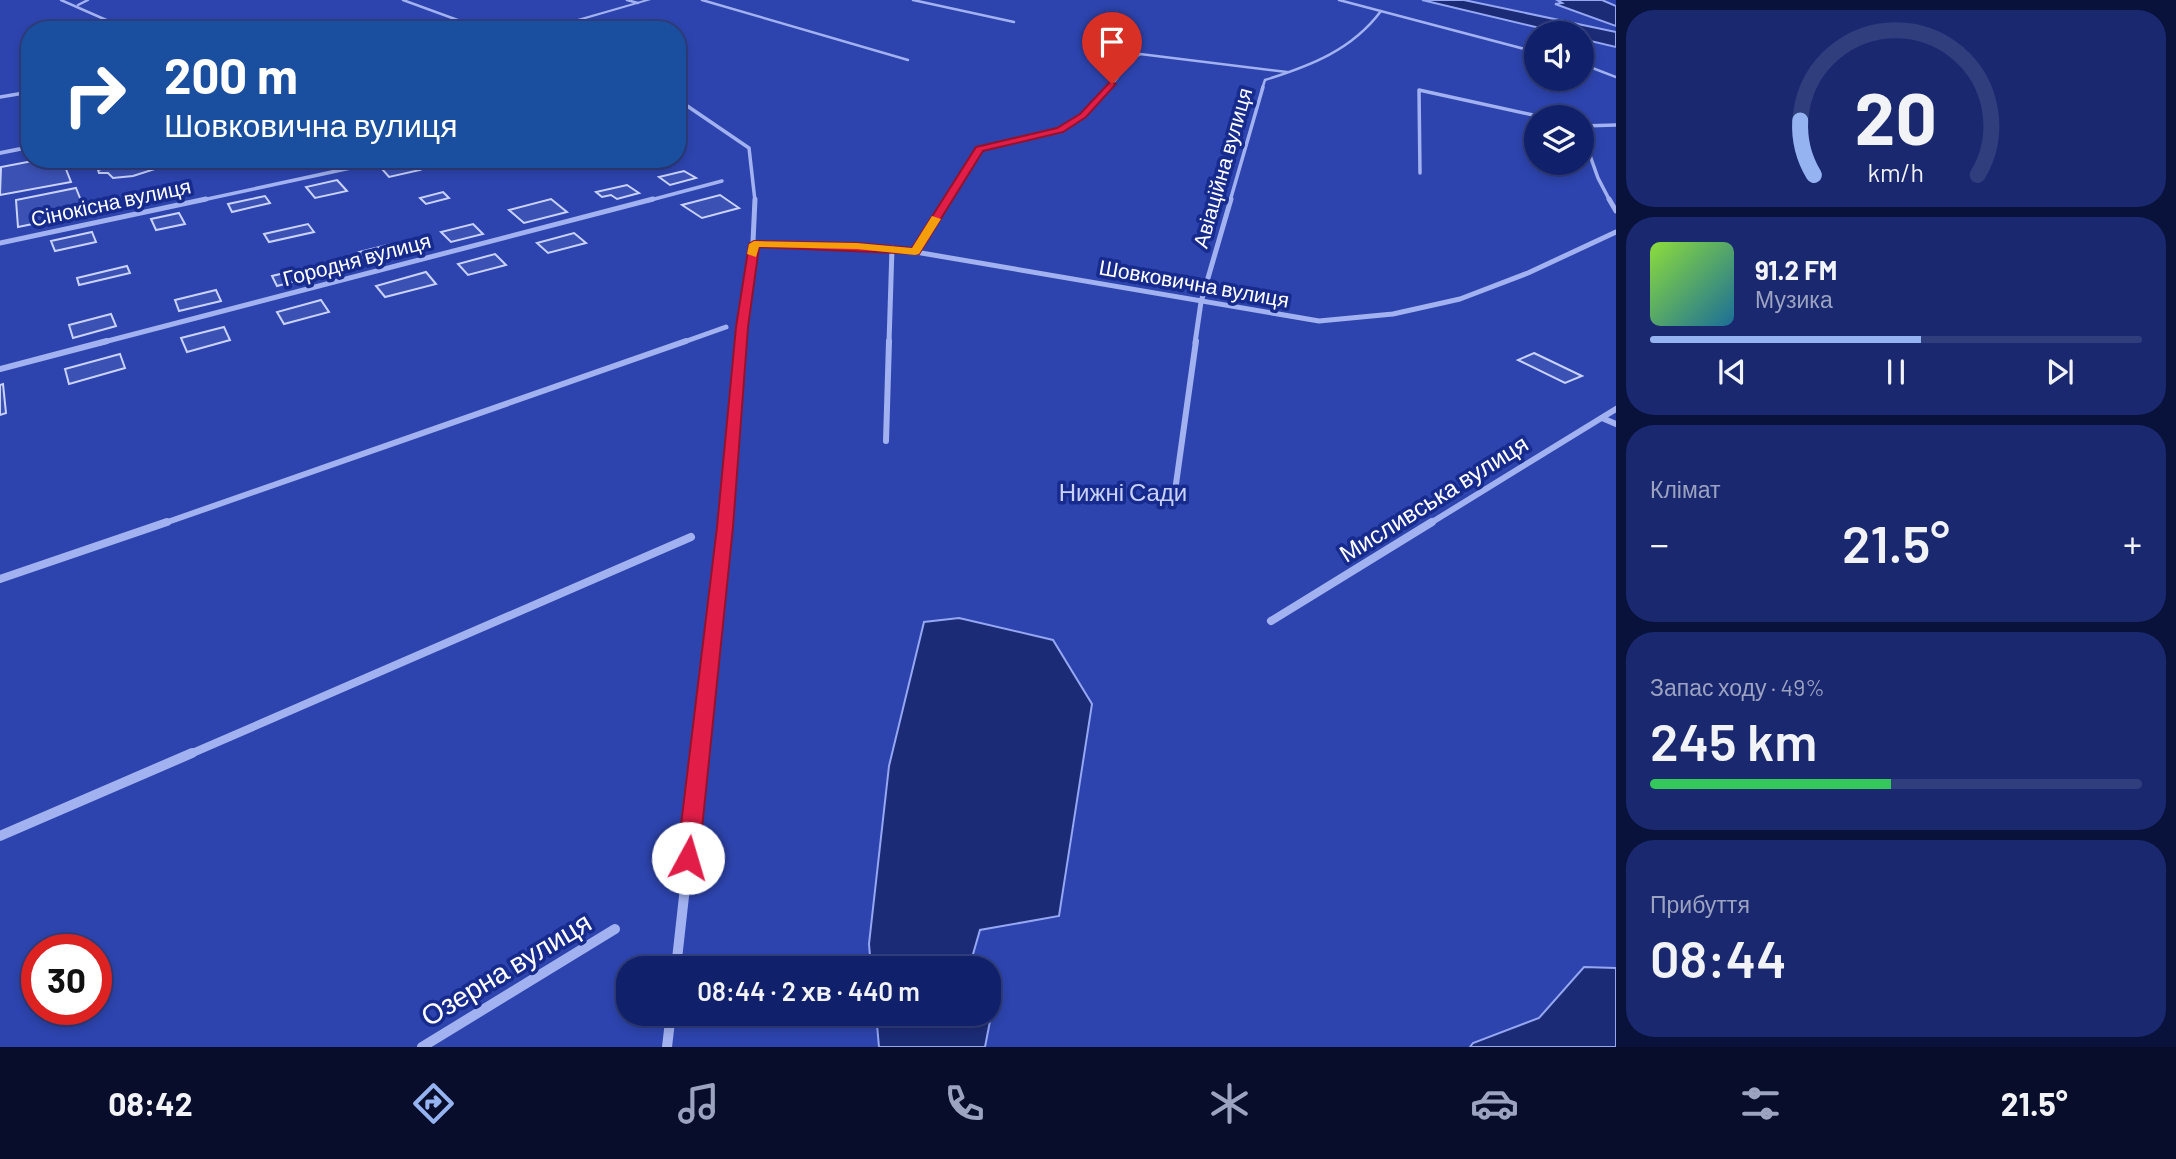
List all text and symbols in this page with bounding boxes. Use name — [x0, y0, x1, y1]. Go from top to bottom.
pin — [1082, 12.0, 1142, 84]
map controls — [1524, 21, 1594, 175]
button: sound — [1524, 21, 1594, 91]
icon: arrive — [1093, 23, 1131, 61]
text: 200 m — [164, 45, 298, 104]
icon: right — [49, 49, 140, 140]
text: 20 — [1855, 72, 1937, 160]
street label: Авіаційна вулиця — [1187, 85, 1256, 251]
text: Шовковична вулиця — [164, 105, 458, 143]
button: layers — [1524, 105, 1594, 175]
text: km/h — [1868, 157, 1924, 187]
street label: Сінокісна вулиця — [28, 172, 193, 231]
street label: Городня вулиця — [280, 227, 433, 290]
street label: Шовковична вулиця — [1097, 253, 1291, 312]
text: 91.2 FM — [1755, 254, 1837, 285]
text: Музика — [1755, 285, 1833, 313]
icon: previous — [1713, 353, 1751, 391]
icon: pause — [1877, 353, 1915, 391]
icon: next — [2041, 353, 2079, 391]
street label: Мисливська вулиця — [1334, 428, 1533, 567]
text: Клімат — [1650, 475, 1721, 503]
park label: Нижні Сади — [1059, 477, 1187, 506]
text: 21.5° — [1842, 511, 1950, 573]
text: − — [1650, 520, 1669, 566]
text: + — [2123, 520, 2142, 566]
text: Запас ходу · 49% — [1650, 673, 1825, 701]
text: 245 km — [1650, 709, 1817, 771]
position arrow — [651, 821, 725, 895]
text: Прибуття — [1650, 890, 1750, 918]
street label: Озерна вулиця — [414, 904, 597, 1032]
text: 08:44 — [1650, 926, 1787, 988]
speed limit sign: 30 — [21, 934, 112, 1025]
text: 08:44 · 2 хв · 440 m — [697, 975, 920, 1006]
icon: directions — [409, 1079, 458, 1128]
icon: music — [674, 1079, 723, 1128]
icon: phone — [940, 1079, 989, 1128]
icon: climate — [1205, 1079, 1254, 1128]
icon: car — [1470, 1079, 1519, 1128]
icon: filters — [1736, 1079, 1785, 1128]
text: 08:42 — [108, 1084, 193, 1122]
text: 21.5° — [2001, 1084, 2068, 1122]

